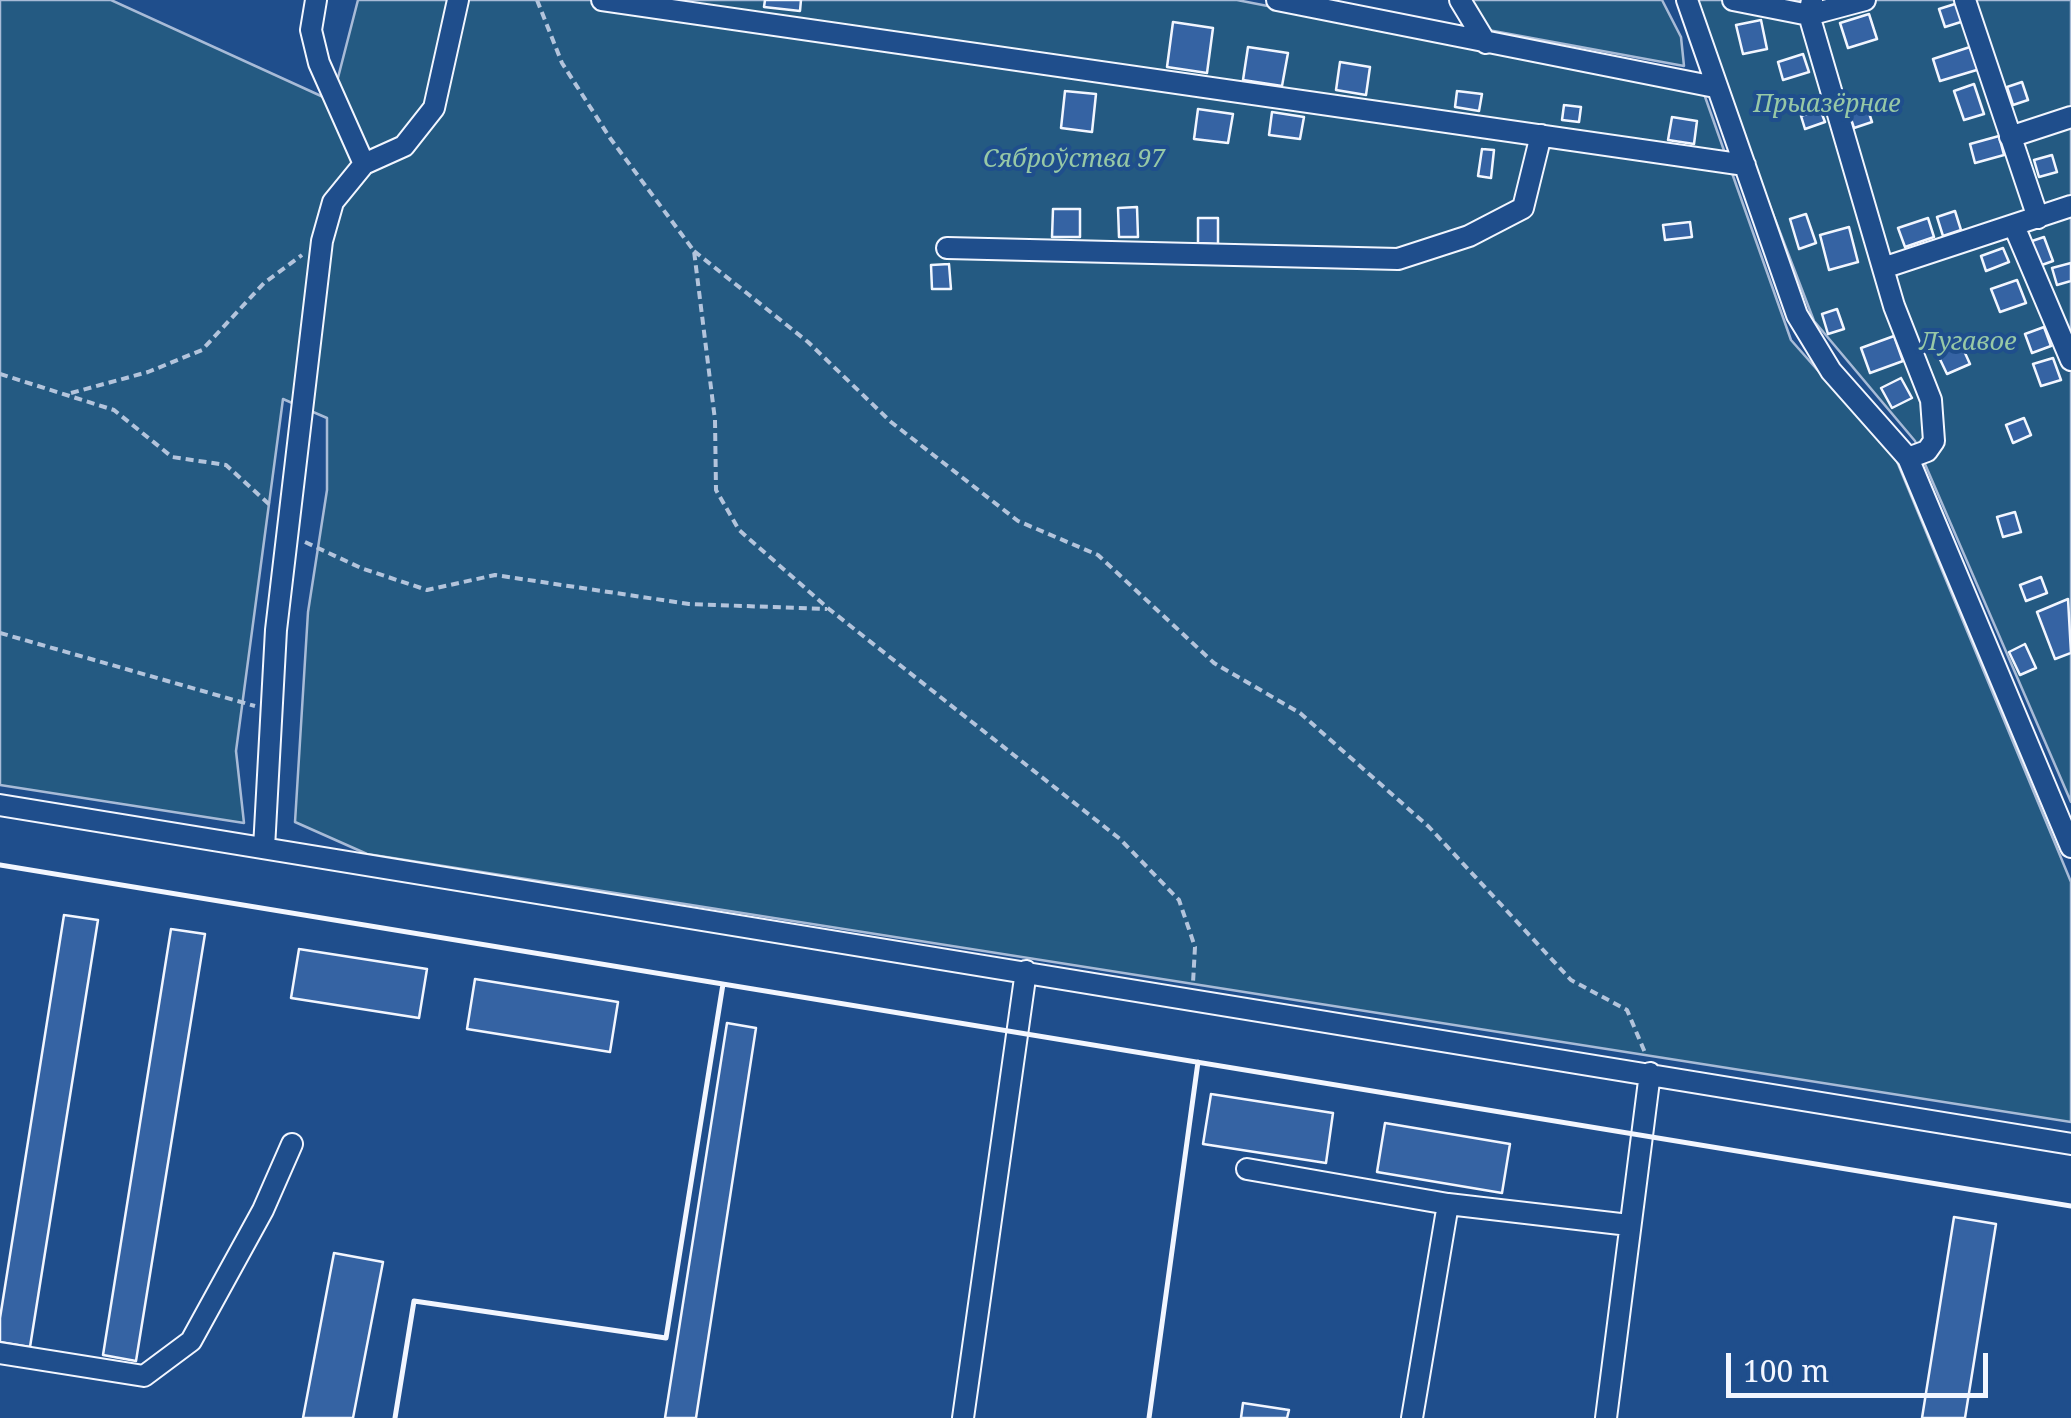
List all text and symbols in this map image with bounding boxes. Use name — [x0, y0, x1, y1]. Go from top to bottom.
park label: Прыазёрнае — [1753, 90, 1901, 120]
park label: Сяброўства 97 — [983, 145, 1165, 175]
park label: Лугавое — [1919, 328, 2017, 358]
scale bar — [1731, 1333, 1994, 1395]
text: 100 m — [1743, 1350, 1829, 1391]

